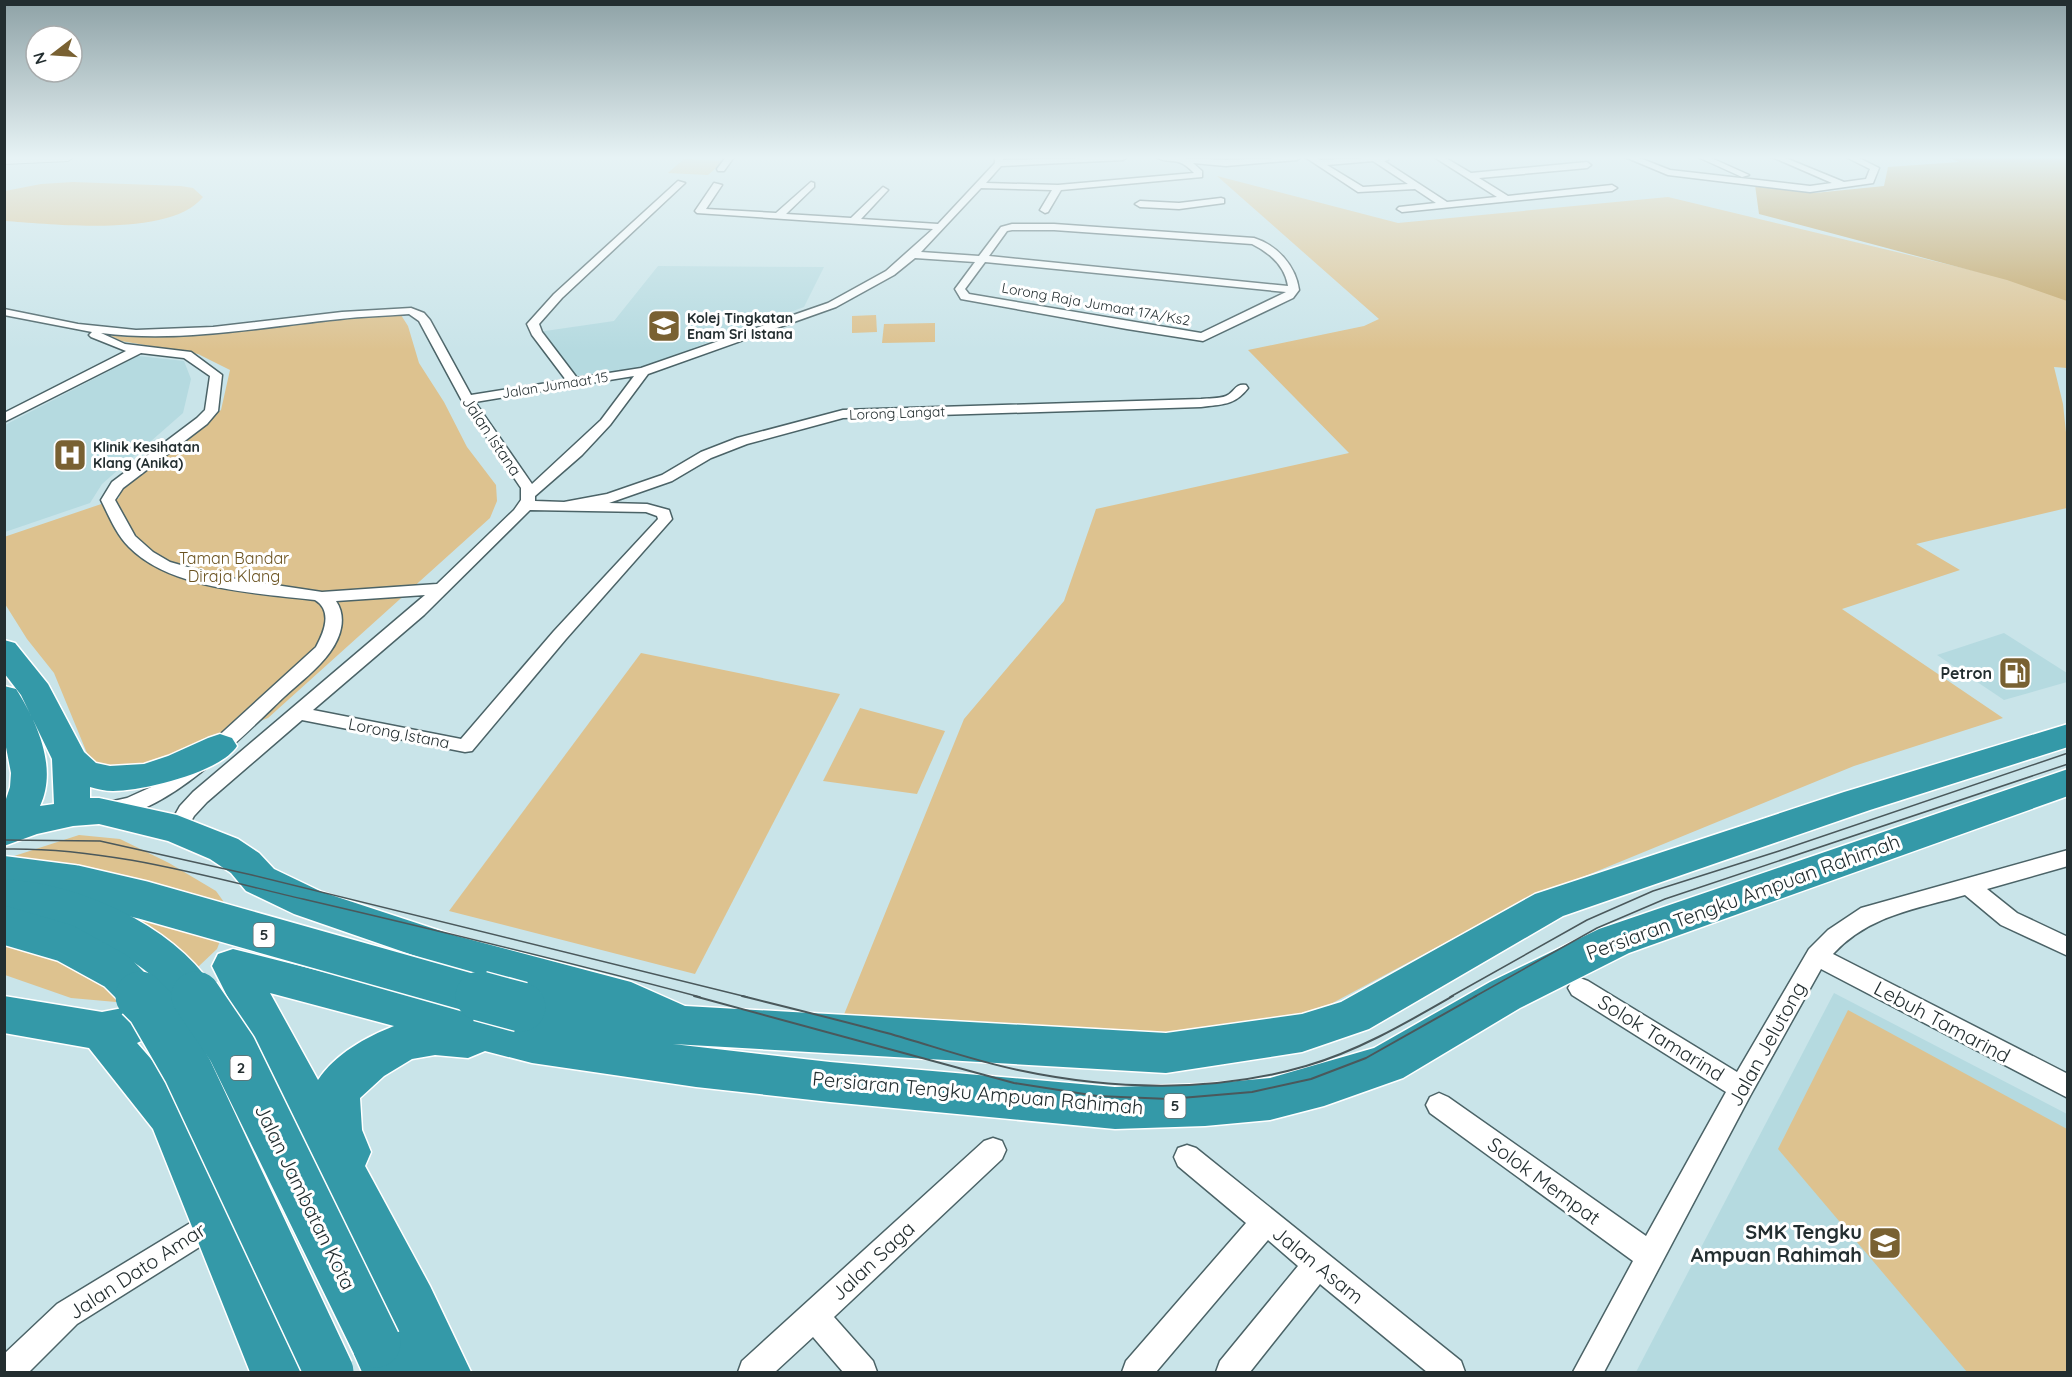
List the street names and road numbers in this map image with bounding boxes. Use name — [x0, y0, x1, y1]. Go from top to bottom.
street label: Lorong Raja Jumaat 17A/Ks2 — [1000, 279, 1192, 329]
street label: Jalan Jumaat 15 — [501, 368, 609, 402]
street label: Jalan Istana — [458, 393, 526, 479]
street label: Lorong Langat — [849, 402, 946, 424]
street label: Lorong Istana — [347, 713, 451, 753]
street label: Persiaran Tengku Ampuan Rahimah — [1582, 828, 1903, 965]
road number: 5 — [254, 923, 274, 947]
street label: Lebuh Tamarind — [1870, 975, 2015, 1068]
street label: Jalan Jelutong — [1722, 977, 1811, 1110]
street label: Solok Tamarind — [1594, 989, 1729, 1086]
road number: 2 — [230, 1056, 252, 1080]
street label: Persiaran Tengku Ampuan Rahimah — [811, 1066, 1145, 1119]
road number: 5 — [1164, 1094, 1186, 1118]
street label: Jalan Jambatan Kota — [250, 1100, 361, 1294]
street label: Solok Mempat — [1483, 1131, 1606, 1230]
street label: Jalan Saga — [826, 1216, 920, 1306]
street label: Jalan Dato Amar — [63, 1217, 210, 1324]
street label: Jalan Asam — [1268, 1220, 1369, 1309]

